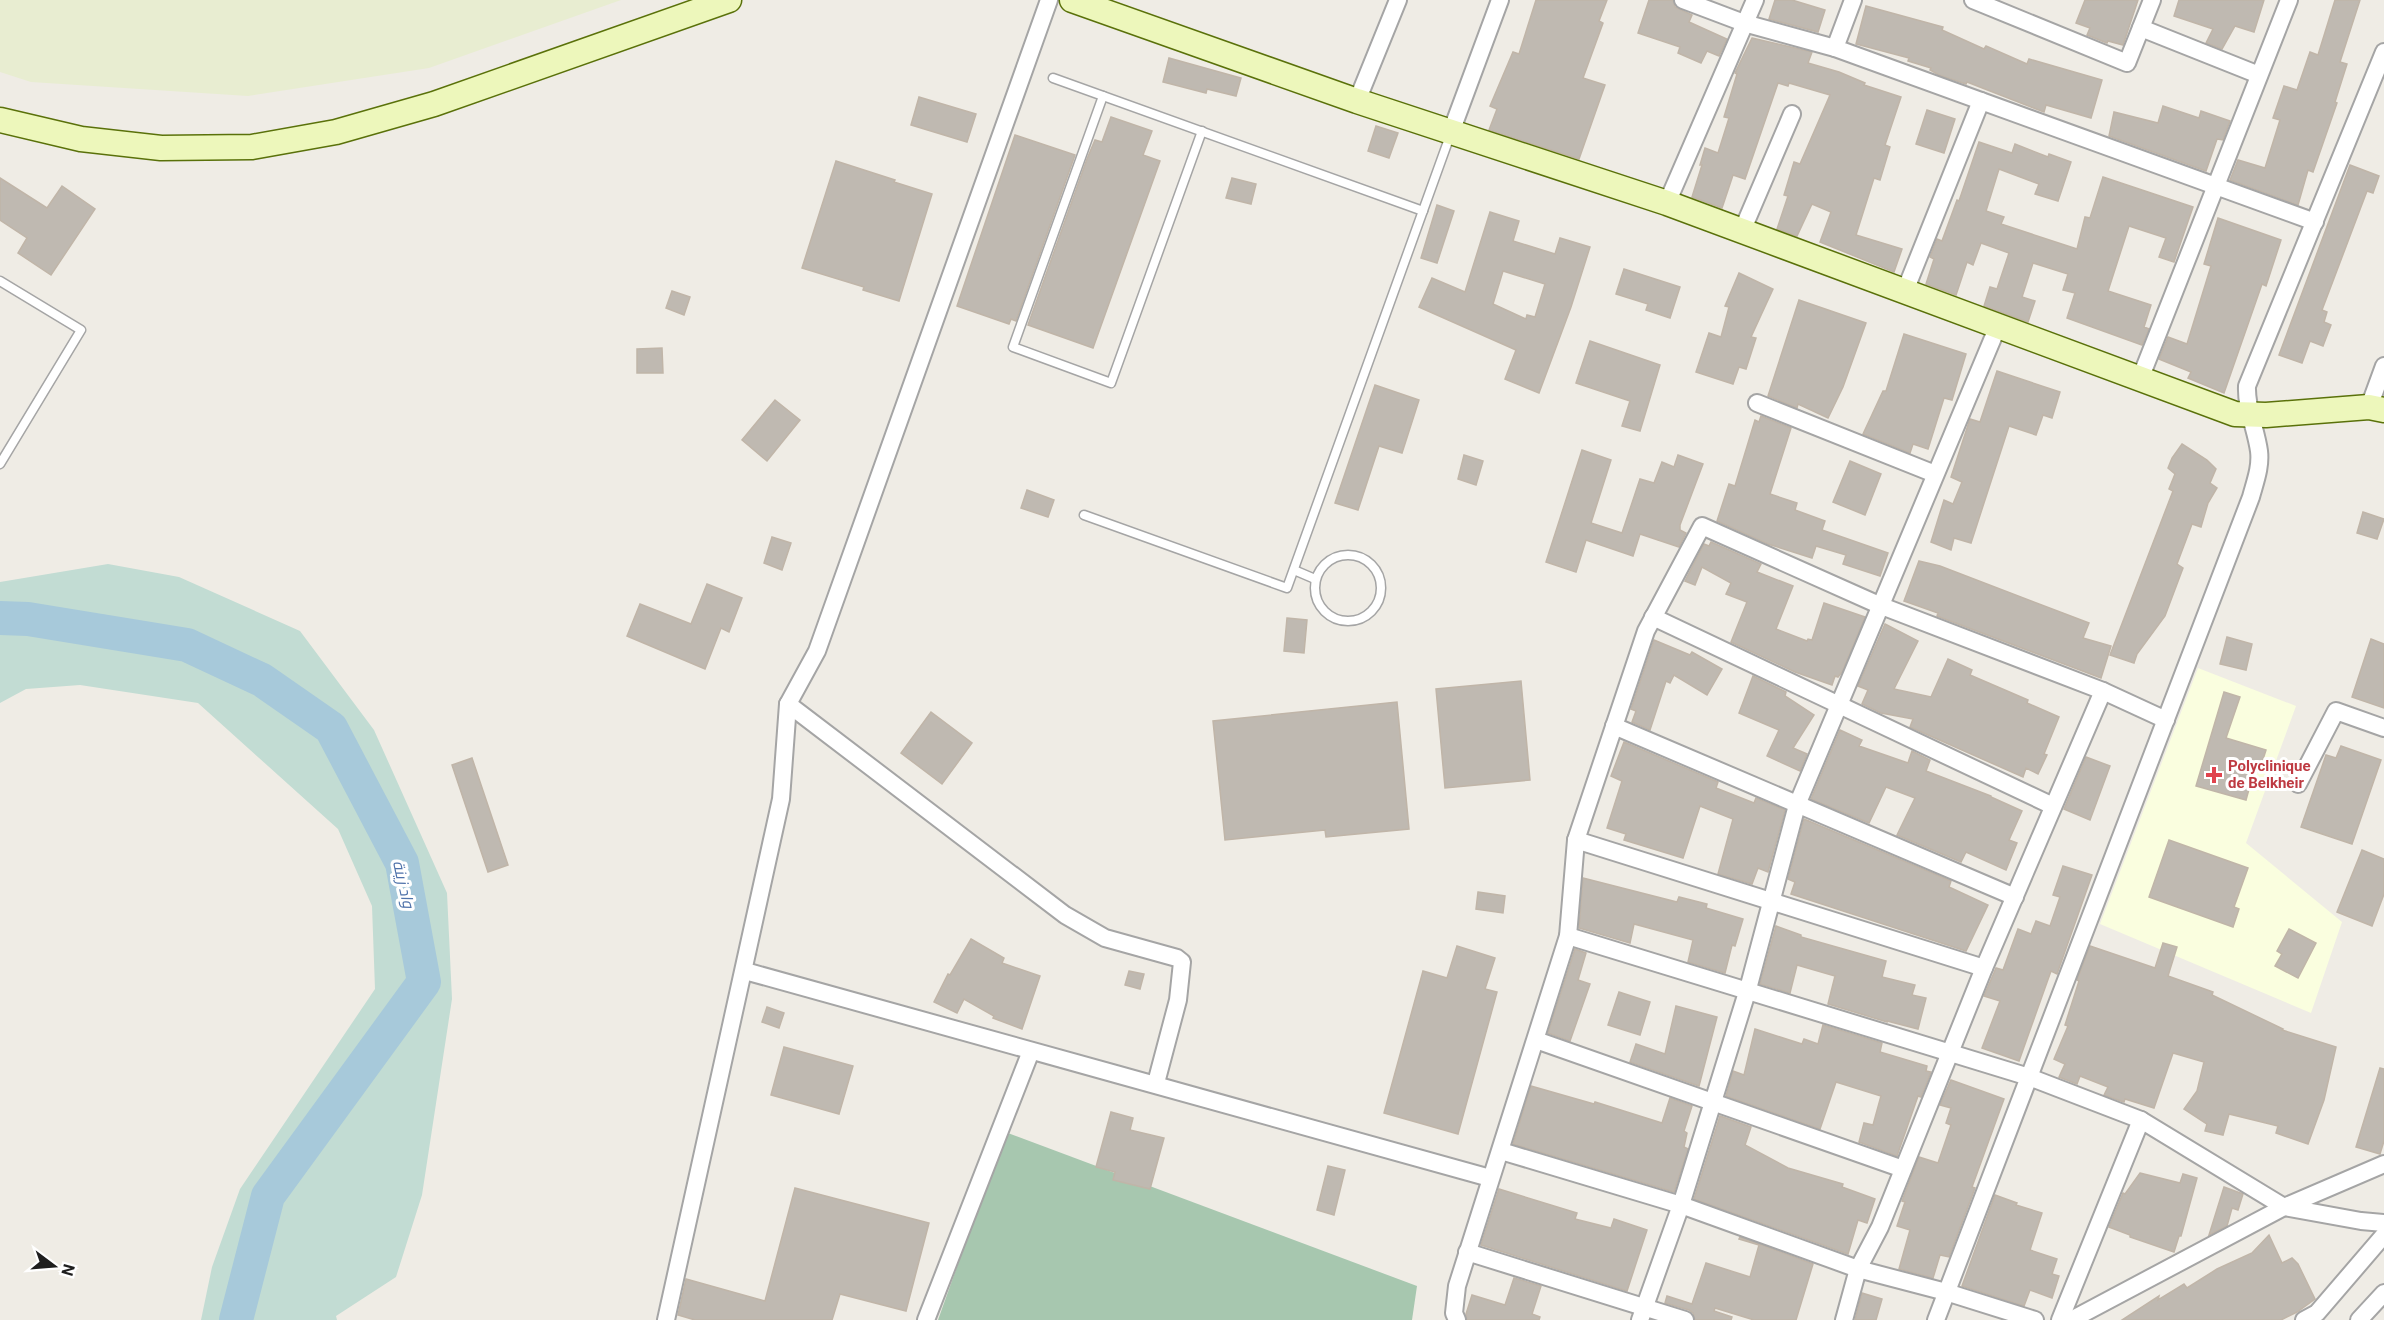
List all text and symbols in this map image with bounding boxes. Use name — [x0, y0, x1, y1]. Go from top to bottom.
place label: Polyclinique de Belkheir — [2228, 757, 2311, 792]
marker: Polyclinique de Belkheir — [2205, 766, 2223, 784]
water label: واد زينة — [389, 858, 418, 911]
north arrow — [24, 1236, 84, 1296]
text: N — [57, 1262, 79, 1278]

